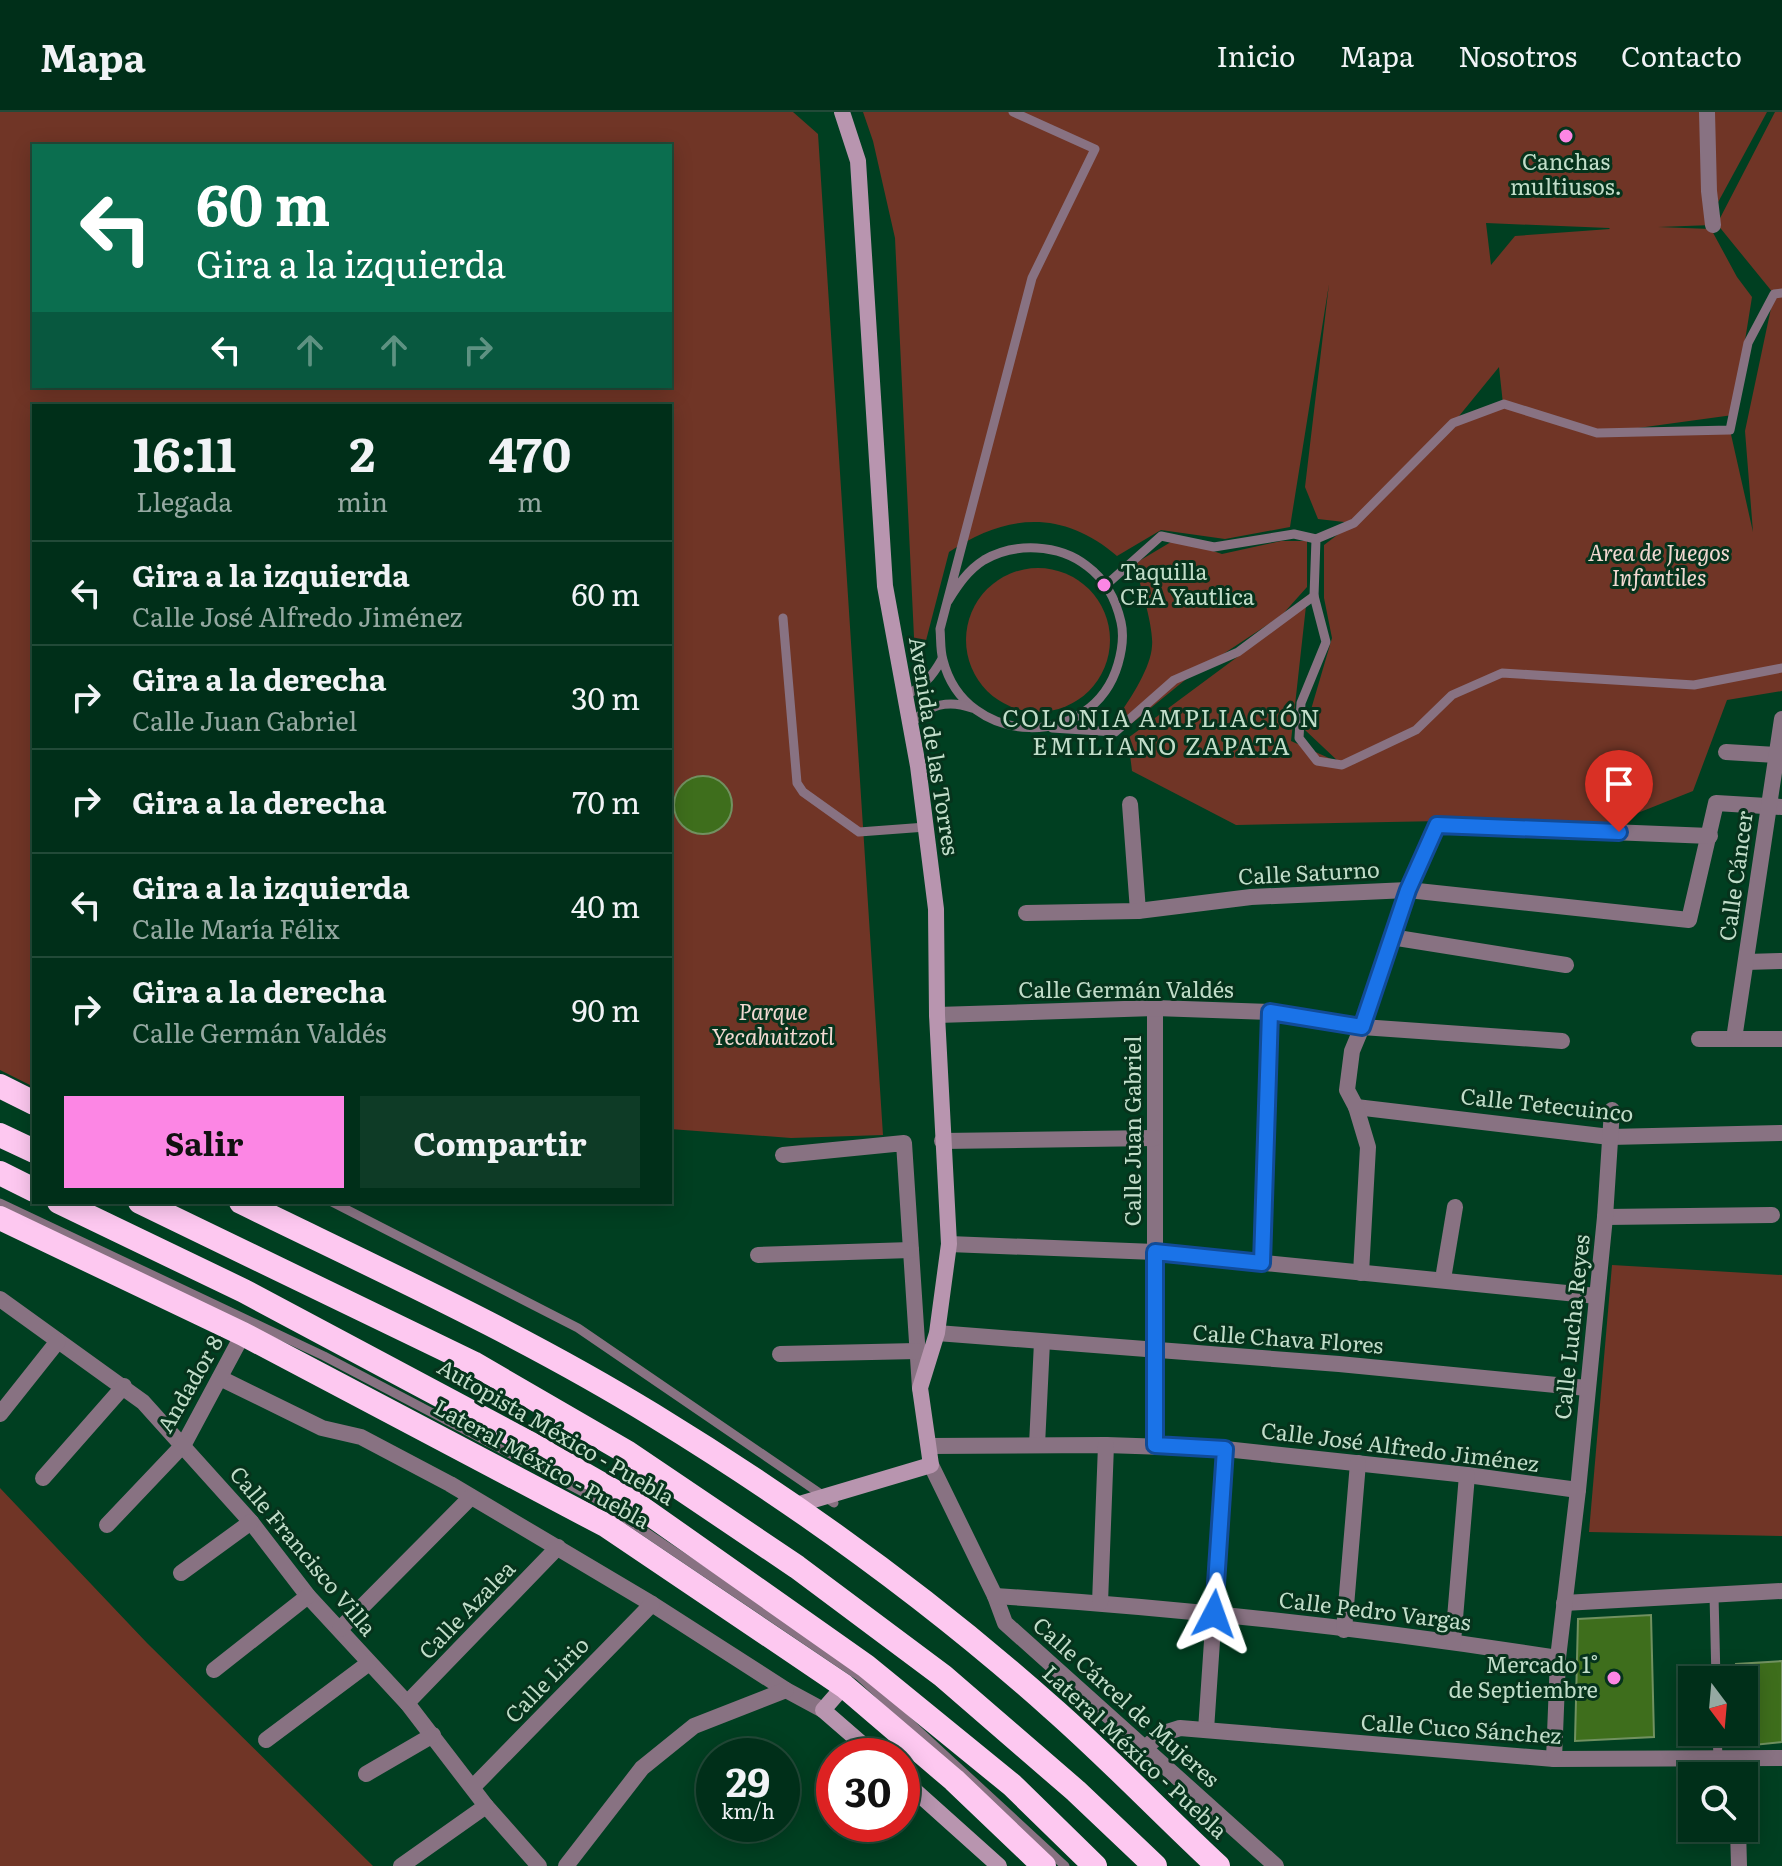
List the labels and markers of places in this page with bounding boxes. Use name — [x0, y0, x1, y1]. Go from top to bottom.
marker: Canchas multiusos. — [1557, 127, 1575, 145]
place label: Canchas multiusos. — [1510, 144, 1622, 202]
place label: Taquilla CEA Yautlica — [1120, 554, 1255, 612]
marker: Taquilla CEA Yautlica — [1095, 576, 1113, 594]
pin — [1585, 750, 1653, 832]
place label: Mercado 1° de Septiembre — [1449, 1647, 1598, 1705]
marker: Mercado 1° de Septiembre — [1605, 1669, 1623, 1687]

